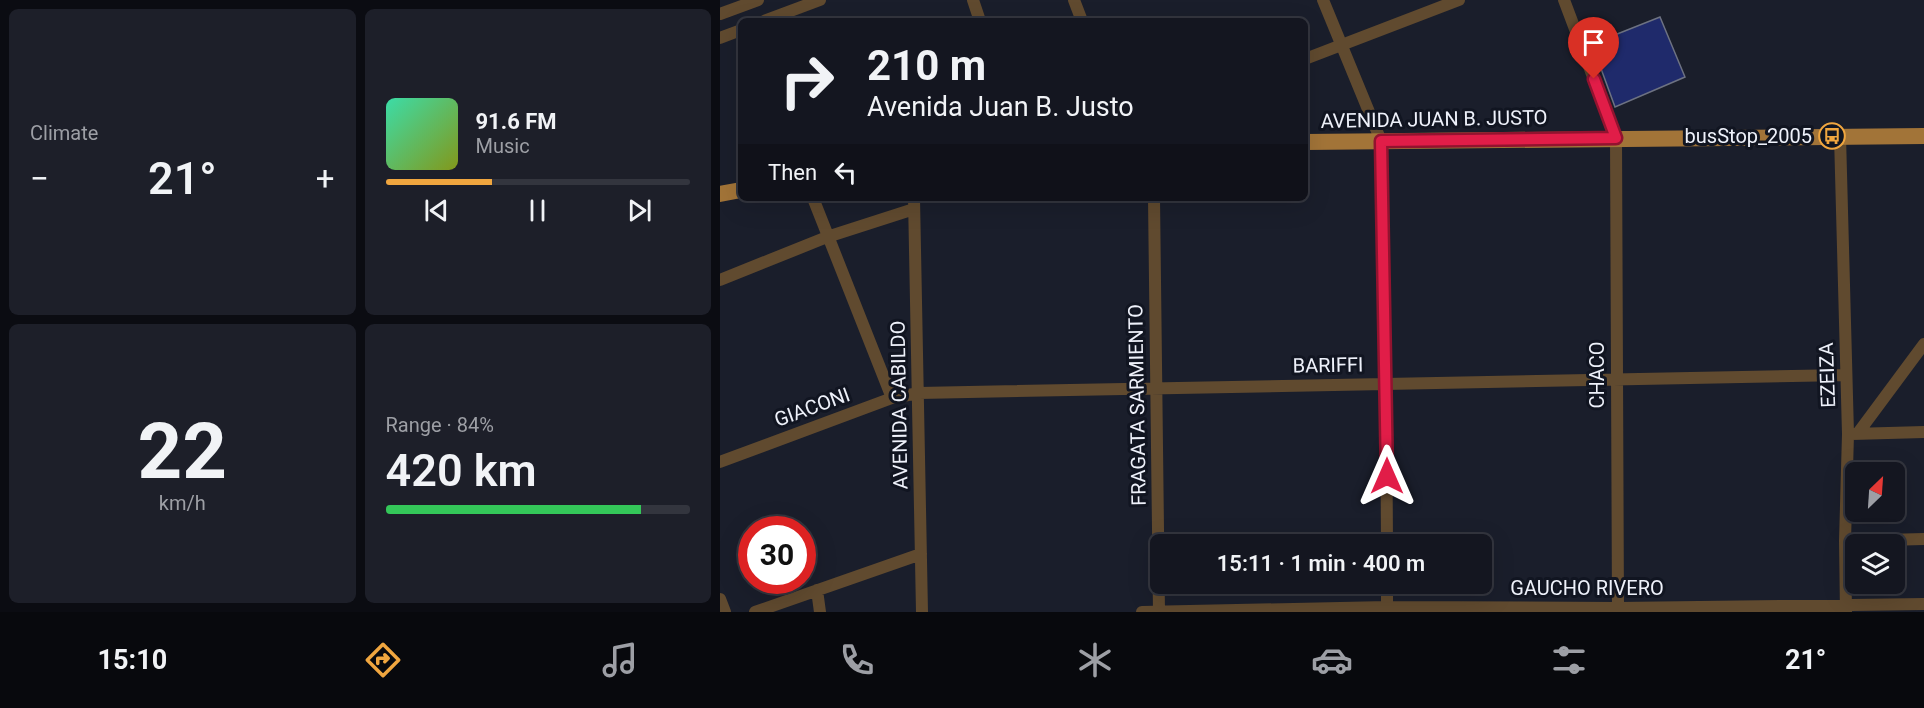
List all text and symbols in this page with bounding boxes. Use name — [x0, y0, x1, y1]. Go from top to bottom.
pin — [1568, 17, 1619, 79]
icon: arrive — [1577, 26, 1610, 59]
text: 210 m — [867, 41, 986, 90]
icon: right — [768, 42, 846, 120]
text: Avenida Juan B. Justo — [867, 91, 1134, 123]
street label: AVENIDA JUAN B. JUSTO — [1320, 105, 1548, 133]
text: 91.6 FM — [476, 109, 557, 134]
text: Climate — [30, 121, 98, 145]
bus stop icon: busStop_2005 — [1817, 121, 1847, 151]
place label: busStop_2005 — [1685, 124, 1812, 148]
text: Music — [476, 134, 530, 158]
text: 21° — [148, 152, 217, 205]
icon: left — [829, 156, 862, 189]
text: − — [30, 159, 49, 198]
text: + — [316, 159, 335, 198]
text: Then — [768, 160, 817, 185]
icon: previous — [420, 194, 453, 227]
icon: pause — [521, 194, 554, 227]
icon: next — [623, 194, 656, 227]
street label: FRAGATA SARMIENTO — [1123, 304, 1151, 506]
street label: AVENIDA CABILDO — [886, 321, 912, 489]
street label: CHACO — [1585, 341, 1609, 409]
street label: EZEIZA — [1814, 342, 1840, 408]
street label: BARIFFI — [1292, 352, 1364, 378]
street label: GIACONI — [771, 382, 853, 432]
text: 22 — [137, 406, 227, 497]
text: Range · 84% — [386, 413, 494, 437]
text: 420 km — [386, 444, 537, 497]
position arrow — [1355, 444, 1419, 508]
north arrow — [1845, 462, 1905, 522]
map controls — [1845, 462, 1905, 594]
text: km/h — [159, 491, 206, 515]
speed limit sign: 30 — [738, 516, 816, 594]
button: layers — [1845, 534, 1905, 594]
text: 15:11 · 1 min · 400 m — [1217, 551, 1425, 576]
street label: GAUCHO RIVERO — [1510, 576, 1664, 600]
icon: directions — [362, 639, 404, 681]
icon: music — [599, 639, 641, 681]
icon: phone — [836, 639, 878, 681]
icon: climate — [1074, 639, 1116, 681]
icon: car — [1311, 639, 1353, 681]
icon: filters — [1548, 639, 1590, 681]
text: 15:10 — [98, 644, 167, 676]
text: 21° — [1785, 644, 1826, 676]

